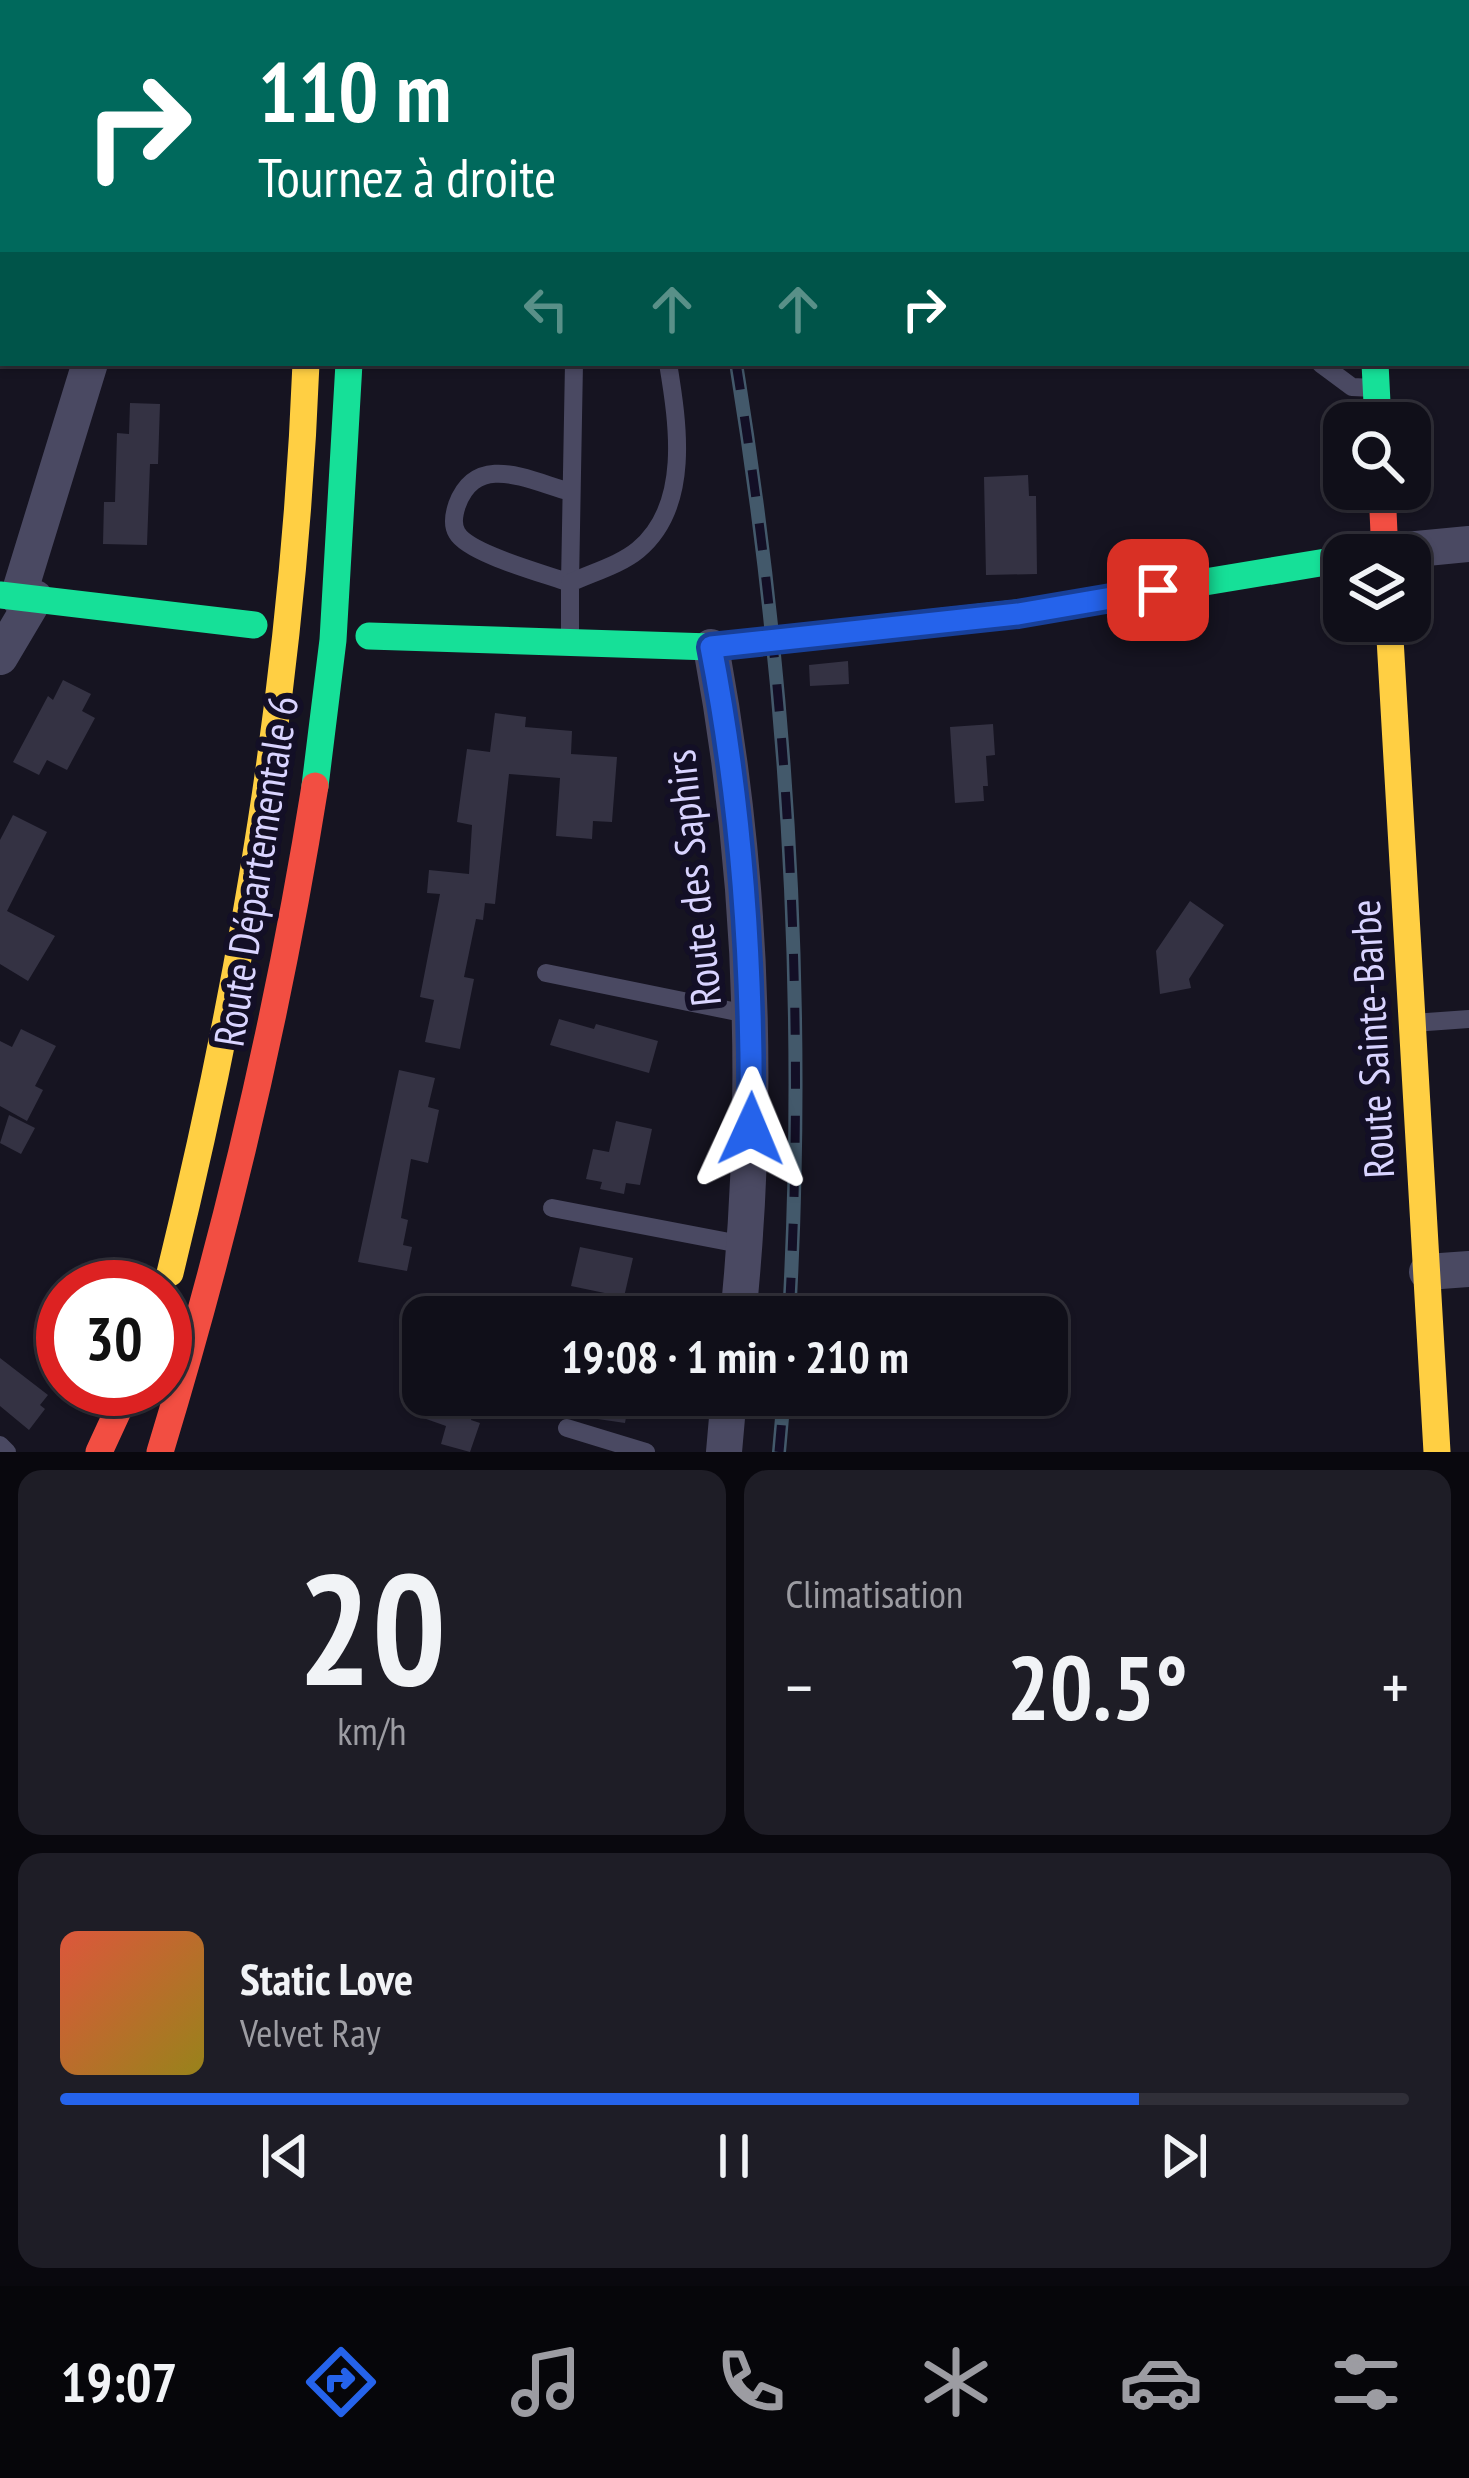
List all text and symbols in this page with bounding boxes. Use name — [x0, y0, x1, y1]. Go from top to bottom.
text: 110 m — [258, 36, 451, 145]
icon: right — [60, 48, 216, 204]
text: Tournez à droite — [258, 142, 556, 212]
icon: left — [513, 276, 579, 342]
icon: ahead — [639, 276, 705, 342]
icon: ahead — [765, 276, 831, 342]
icon: right — [891, 276, 957, 342]
map controls — [1323, 402, 1431, 642]
button: search — [1323, 402, 1431, 510]
button: layers — [1323, 534, 1431, 642]
pin — [1107, 539, 1209, 641]
icon: arrive — [1125, 557, 1191, 623]
street label: Route Départementale 6 — [201, 692, 310, 1050]
street label: Route des Saphirs — [652, 747, 733, 1009]
street label: Route Sainte-Barbe — [1337, 898, 1406, 1180]
position arrow — [688, 1066, 814, 1192]
speed limit sign: 30 — [36, 1260, 192, 1416]
text: 19:08 · 1 min · 210 m — [561, 1327, 909, 1385]
text: 20 — [297, 1526, 446, 1728]
text: Climatisation — [786, 1568, 963, 1619]
text: 20.5° — [1007, 1628, 1188, 1745]
text: − — [786, 1644, 813, 1729]
text: + — [1382, 1644, 1409, 1729]
text: km/h — [337, 1705, 406, 1756]
text: Static Love — [240, 1949, 413, 2007]
text: Velvet Ray — [240, 2007, 381, 2058]
icon: previous — [252, 2123, 318, 2189]
icon: pause — [701, 2123, 767, 2189]
icon: next — [1151, 2123, 1217, 2189]
icon: directions — [299, 2340, 383, 2424]
icon: music — [504, 2340, 588, 2424]
icon: phone — [709, 2340, 793, 2424]
icon: climate — [914, 2340, 998, 2424]
icon: car — [1119, 2340, 1203, 2424]
icon: filters — [1324, 2340, 1408, 2424]
text: 19:07 — [61, 2347, 177, 2417]

